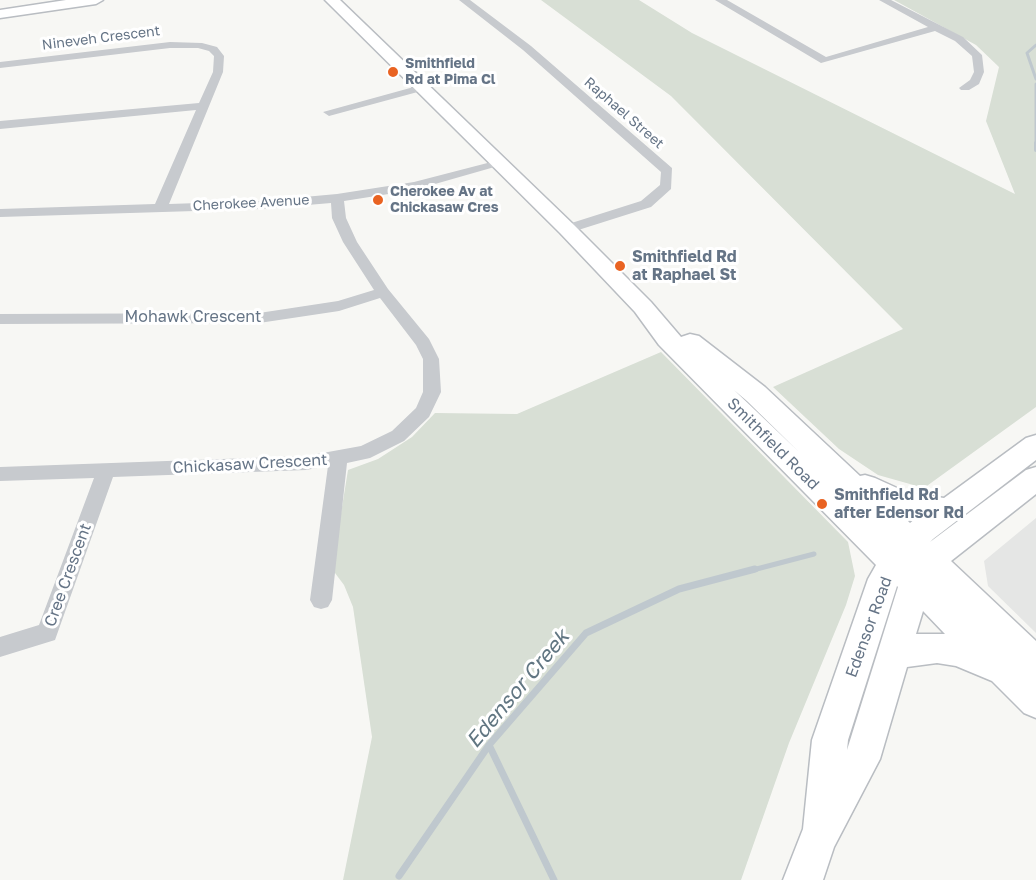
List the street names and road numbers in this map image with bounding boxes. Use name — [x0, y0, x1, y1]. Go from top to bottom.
street label: Nineveh Crescent — [41, 22, 161, 54]
street label: Raphael Street — [581, 74, 667, 152]
street label: Cherokee Avenue — [192, 192, 310, 214]
street label: Mohawk Crescent — [125, 307, 261, 327]
street label: Smithfield Road — [723, 394, 823, 494]
street label: Chickasaw Crescent — [172, 450, 328, 478]
street label: Cree Crescent — [40, 521, 96, 629]
street label: Edensor Road — [842, 574, 896, 680]

